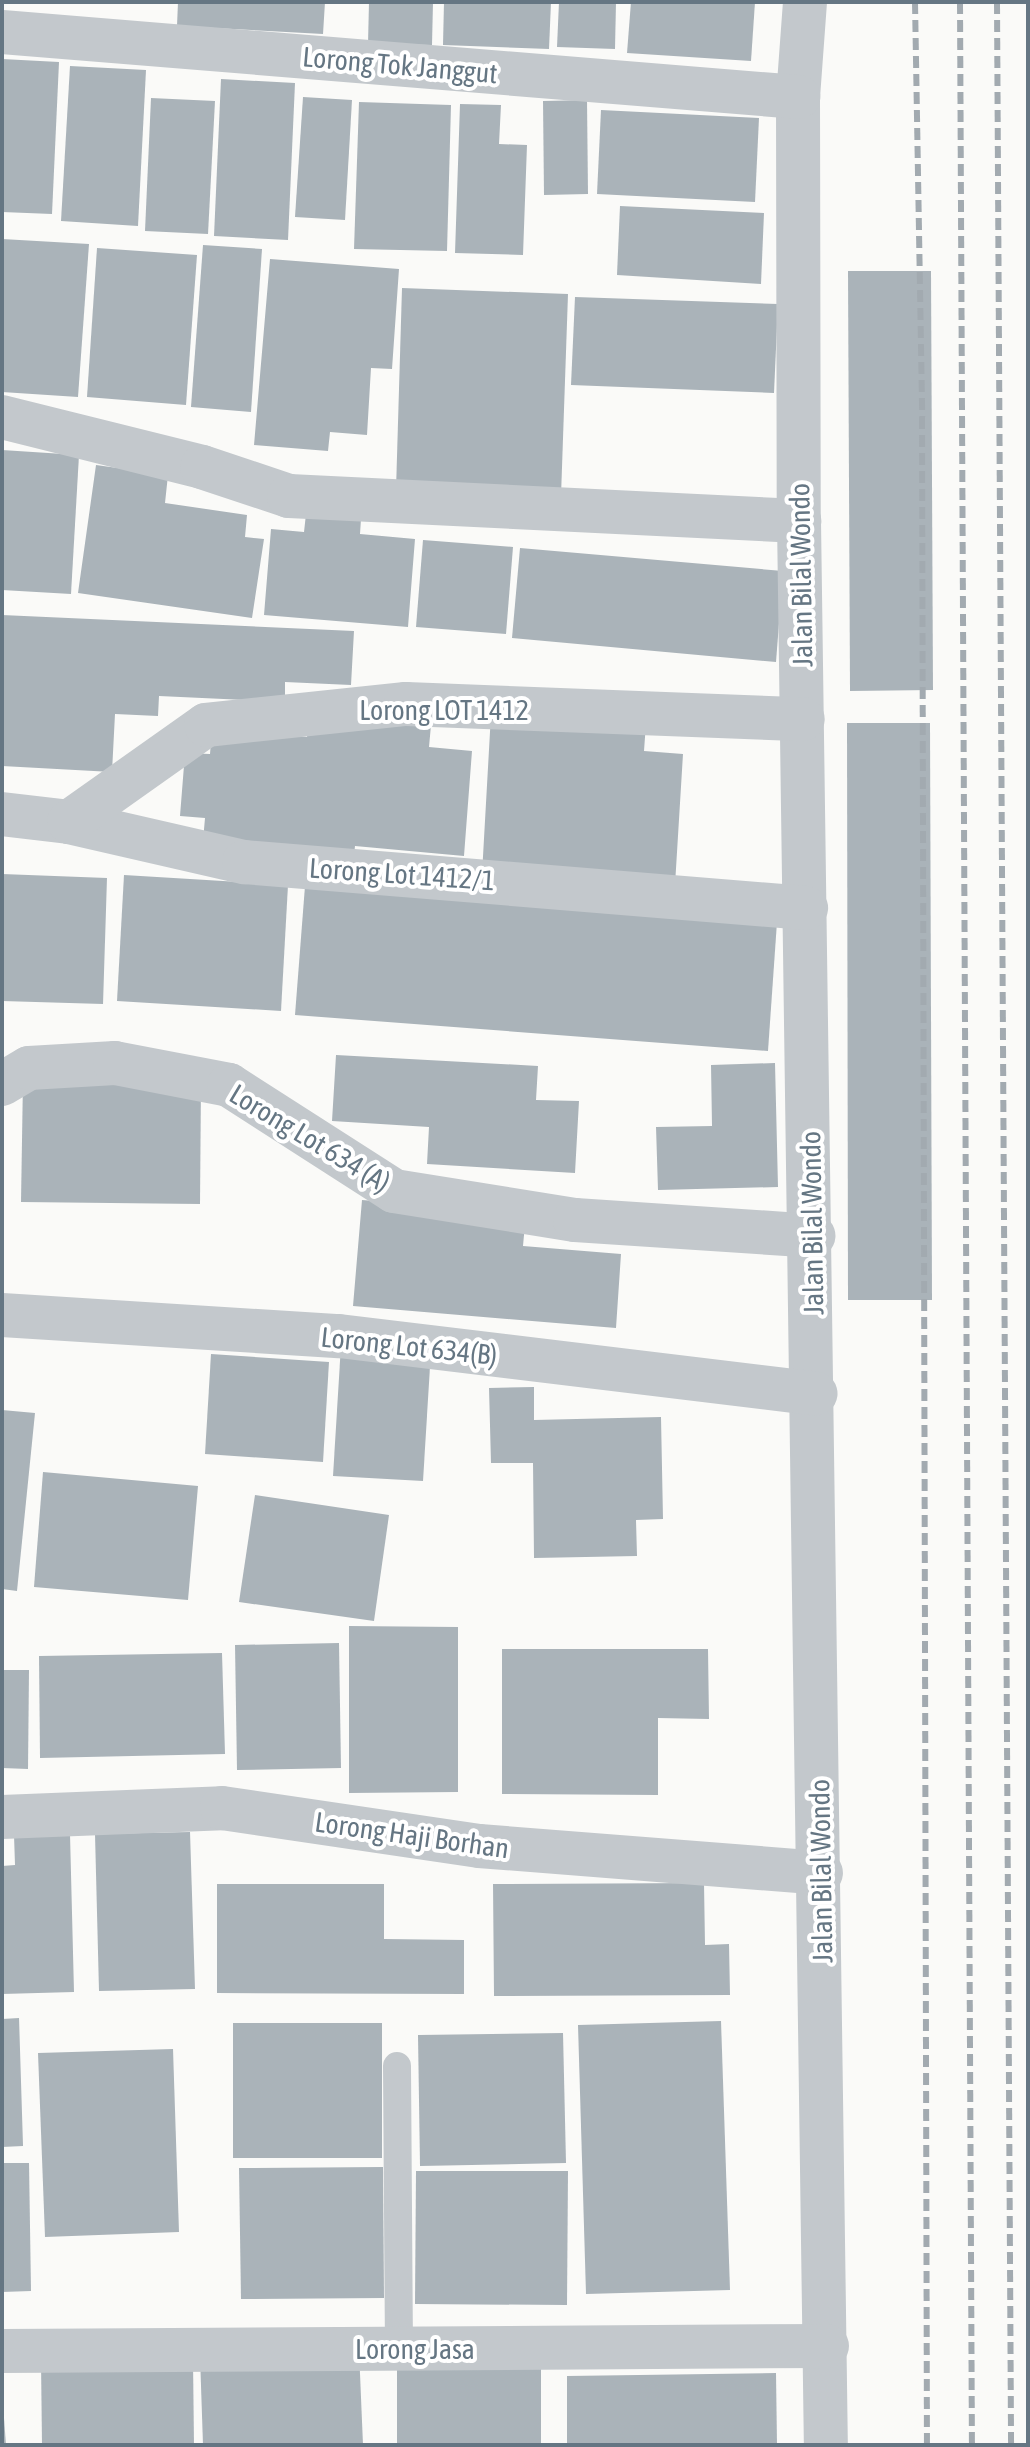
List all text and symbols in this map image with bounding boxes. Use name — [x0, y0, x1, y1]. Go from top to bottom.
street label: Lorong Tok Janggut — [301, 40, 499, 90]
street label: Jalan Bilal Wondo — [783, 483, 819, 667]
street label: Lorong LOT 1412 — [359, 693, 529, 727]
street label: Lorong Lot 1412/1 — [308, 851, 496, 897]
street label: Lorong Lot 634 (A) — [224, 1077, 396, 1199]
street label: Jalan Bilal Wondo — [794, 1131, 830, 1315]
street label: Lorong Lot 634(B) — [319, 1320, 499, 1372]
street label: Jalan Bilal Wondo — [803, 1779, 839, 1963]
street label: Lorong Haji Borhan — [313, 1805, 511, 1865]
street label: Lorong Jasa — [355, 2332, 475, 2366]

